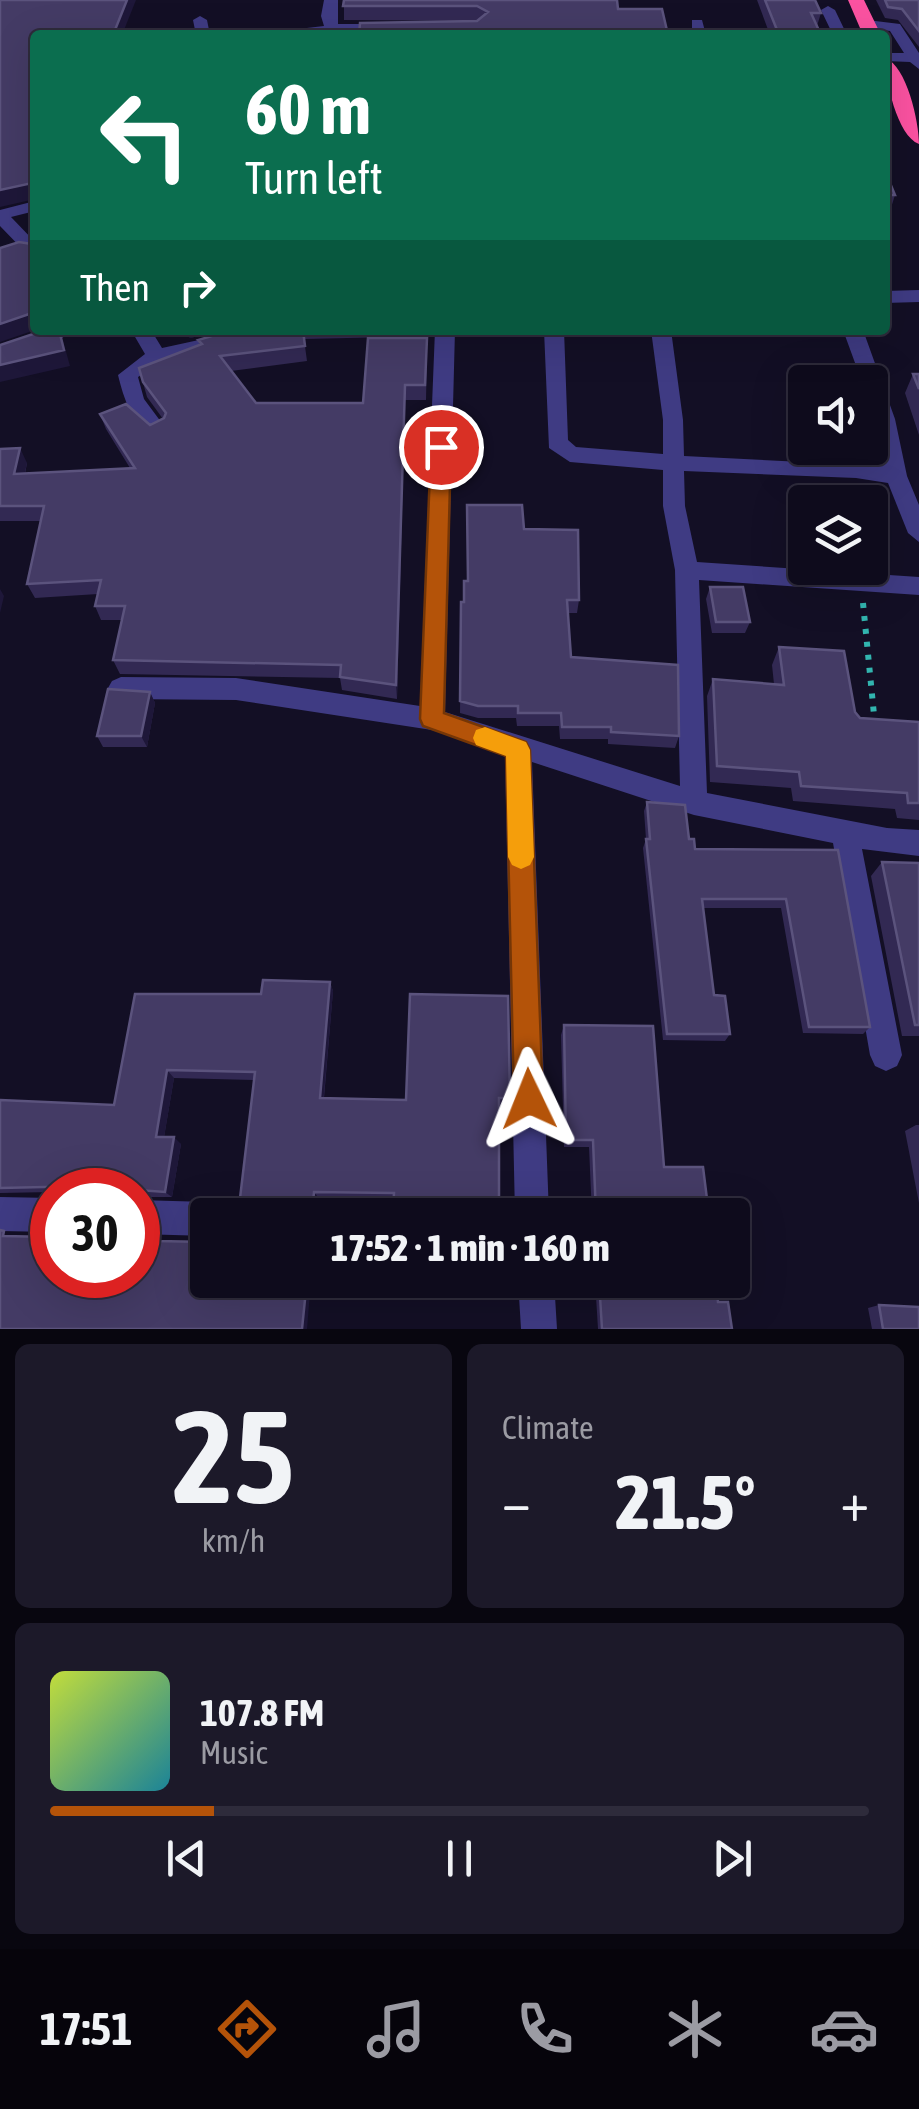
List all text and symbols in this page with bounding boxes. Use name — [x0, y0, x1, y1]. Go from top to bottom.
text: 60 m — [245, 69, 371, 149]
icon: left — [80, 70, 210, 200]
text: Turn left — [245, 152, 383, 204]
icon: right — [170, 260, 225, 315]
text: Then — [80, 266, 150, 309]
map controls — [788, 365, 888, 585]
button: sound — [788, 365, 888, 465]
pin — [399, 405, 484, 490]
icon: arrive — [414, 420, 469, 475]
button: layers — [788, 485, 888, 585]
position arrow — [477, 1047, 581, 1151]
speed limit sign: 30 — [30, 1168, 160, 1298]
text: 17:52 · 1 min · 160 m — [330, 1226, 610, 1269]
text: 25 — [172, 1382, 295, 1531]
text: Climate — [502, 1409, 594, 1446]
text: 21.5° — [616, 1459, 755, 1545]
text: − — [502, 1470, 531, 1533]
text: + — [840, 1470, 869, 1533]
text: km/h — [202, 1522, 265, 1559]
text: 107.8 FM — [200, 1691, 324, 1734]
text: Music — [200, 1734, 267, 1771]
icon: previous — [159, 1831, 214, 1886]
icon: pause — [432, 1831, 487, 1886]
icon: next — [705, 1831, 760, 1886]
icon: directions — [212, 1994, 282, 2064]
icon: music — [361, 1994, 431, 2064]
icon: phone — [510, 1994, 580, 2064]
icon: climate — [660, 1994, 730, 2064]
icon: car — [809, 1994, 879, 2064]
text: 17:51 — [40, 2003, 132, 2055]

